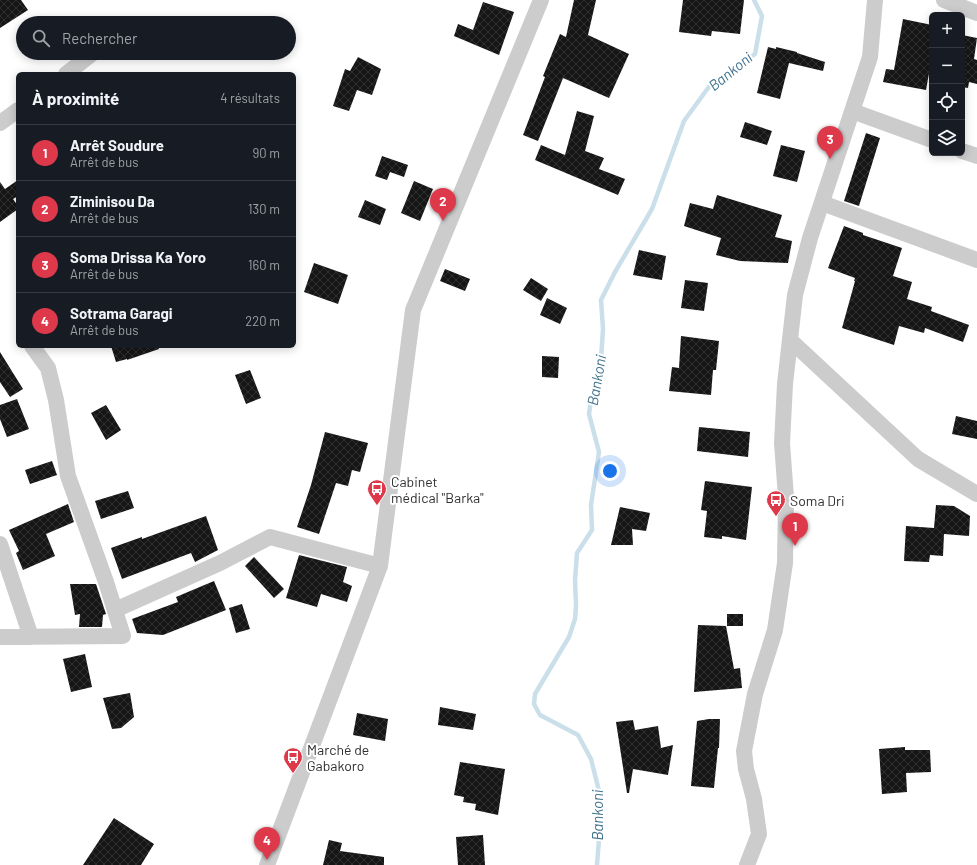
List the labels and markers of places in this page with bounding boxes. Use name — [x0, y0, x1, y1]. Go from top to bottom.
pin: 3 — [817, 126, 843, 159]
pin: 2 — [430, 188, 456, 221]
place label: Cabinet médical "Barka" — [391, 473, 484, 506]
bus stop icon: Cabinet médical "Barka" — [366, 478, 388, 506]
bus stop icon: Soma Dri — [765, 489, 787, 517]
place label: Soma Dri — [790, 492, 845, 509]
pin: 1 — [782, 513, 808, 546]
place label: Marché de Gabakoro — [307, 741, 369, 774]
bus stop icon: Marché de Gabakoro — [282, 746, 304, 774]
pin: 4 — [254, 827, 280, 860]

